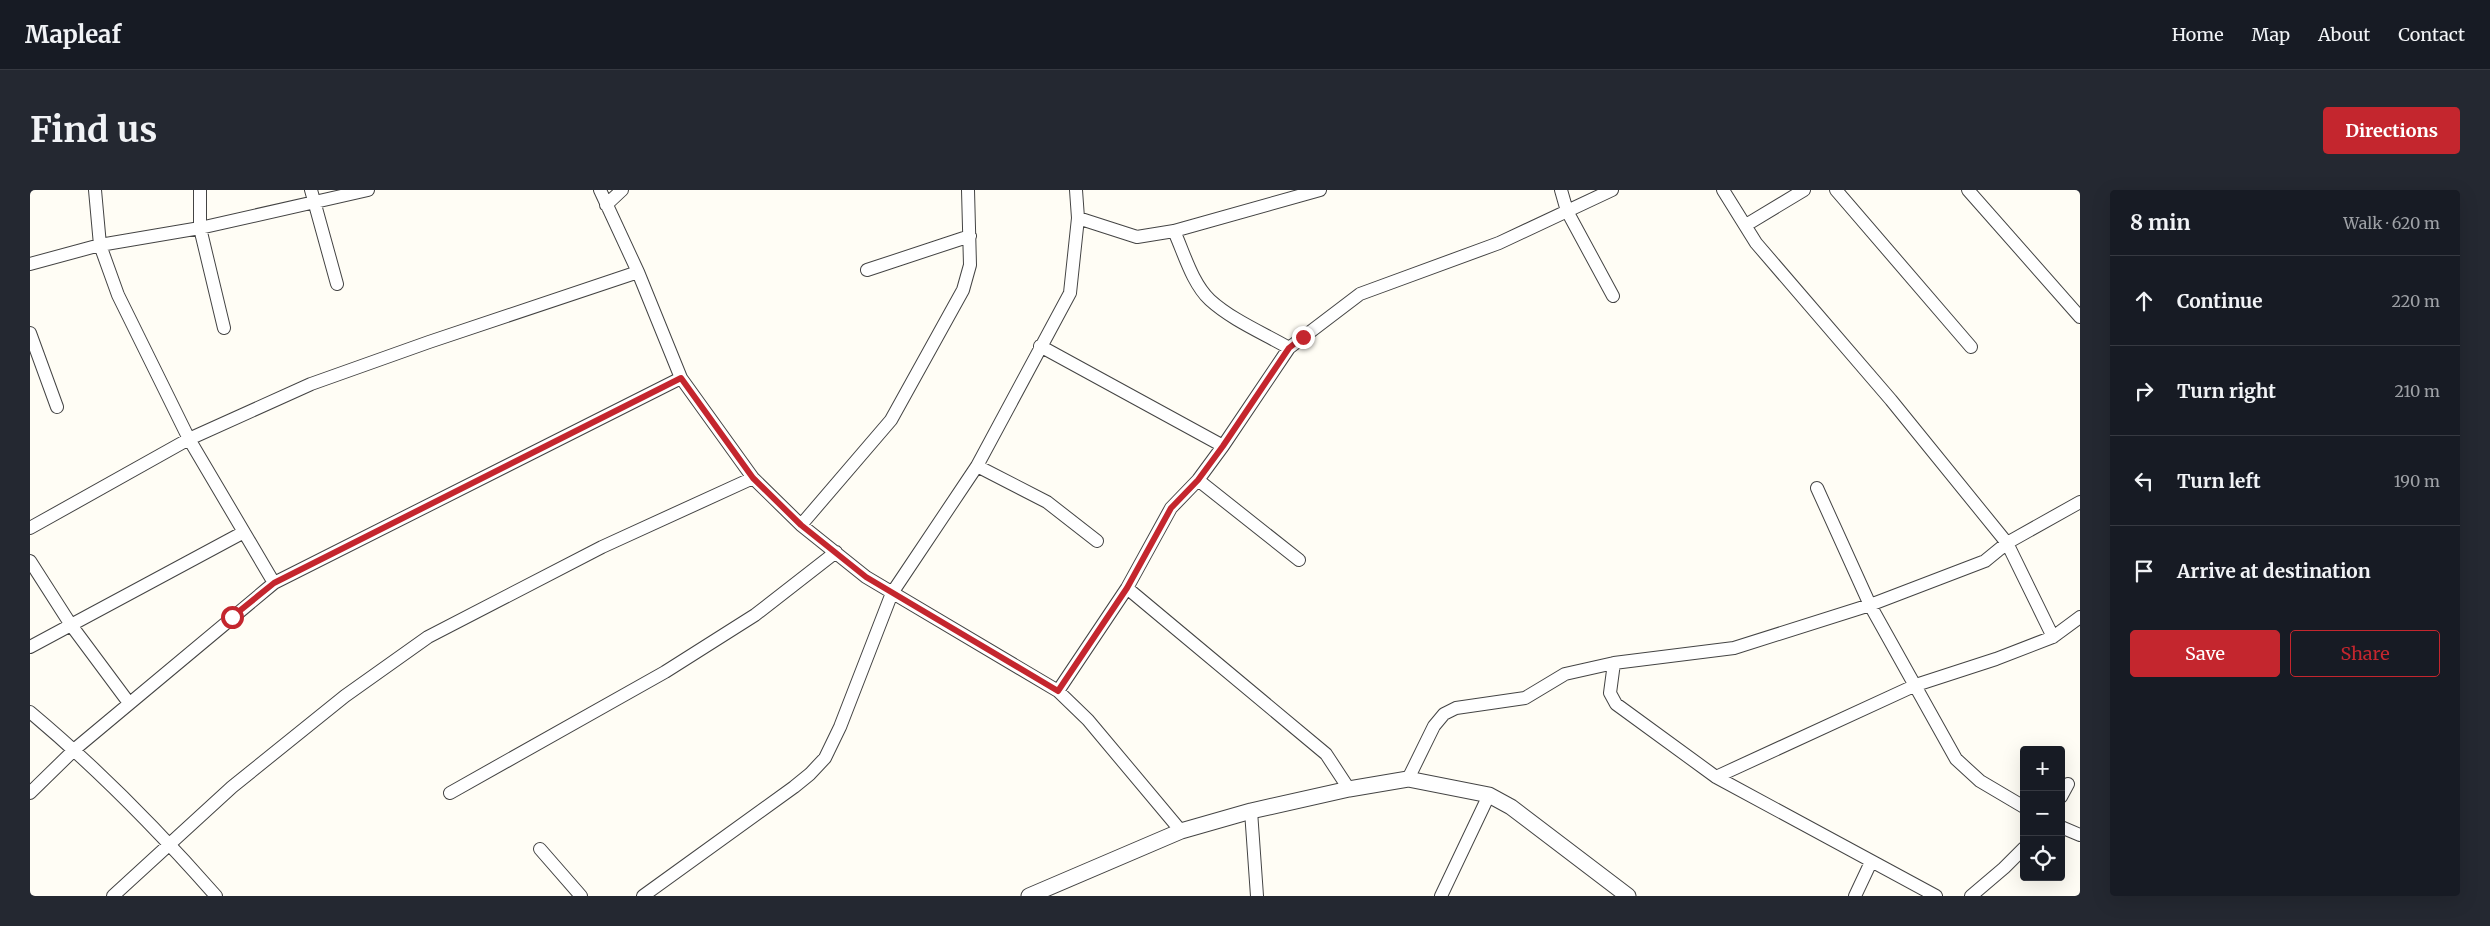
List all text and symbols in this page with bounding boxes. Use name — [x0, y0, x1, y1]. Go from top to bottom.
text: Mapleaf — [25, 19, 121, 50]
text: Home — [2172, 23, 2224, 46]
text: Map — [2252, 23, 2290, 46]
text: About — [2318, 23, 2370, 46]
text: Contact — [2398, 23, 2465, 46]
button: Directions — [2323, 107, 2460, 154]
text: Find us — [30, 108, 157, 152]
text: 8 min — [2130, 209, 2191, 236]
text: Walk · 620 m — [2343, 213, 2440, 233]
icon: ahead — [2130, 287, 2158, 315]
text: Continue — [2177, 289, 2263, 313]
text: 220 m — [2392, 291, 2440, 311]
route end — [1292, 326, 1315, 349]
icon: right — [2130, 377, 2158, 405]
text: Turn right — [2177, 379, 2276, 403]
text: 210 m — [2395, 381, 2440, 401]
icon: left — [2130, 467, 2158, 495]
text: Turn left — [2177, 469, 2261, 493]
text: 190 m — [2394, 471, 2440, 491]
icon: arrive — [2130, 557, 2158, 585]
text: Arrive at destination — [2177, 559, 2371, 583]
route start — [221, 606, 244, 629]
button: Save — [2130, 630, 2280, 677]
button: Share — [2290, 630, 2440, 677]
map controls — [2020, 746, 2065, 881]
button: + — [2020, 746, 2065, 791]
button: − — [2020, 791, 2065, 836]
button: locate — [2020, 836, 2065, 881]

